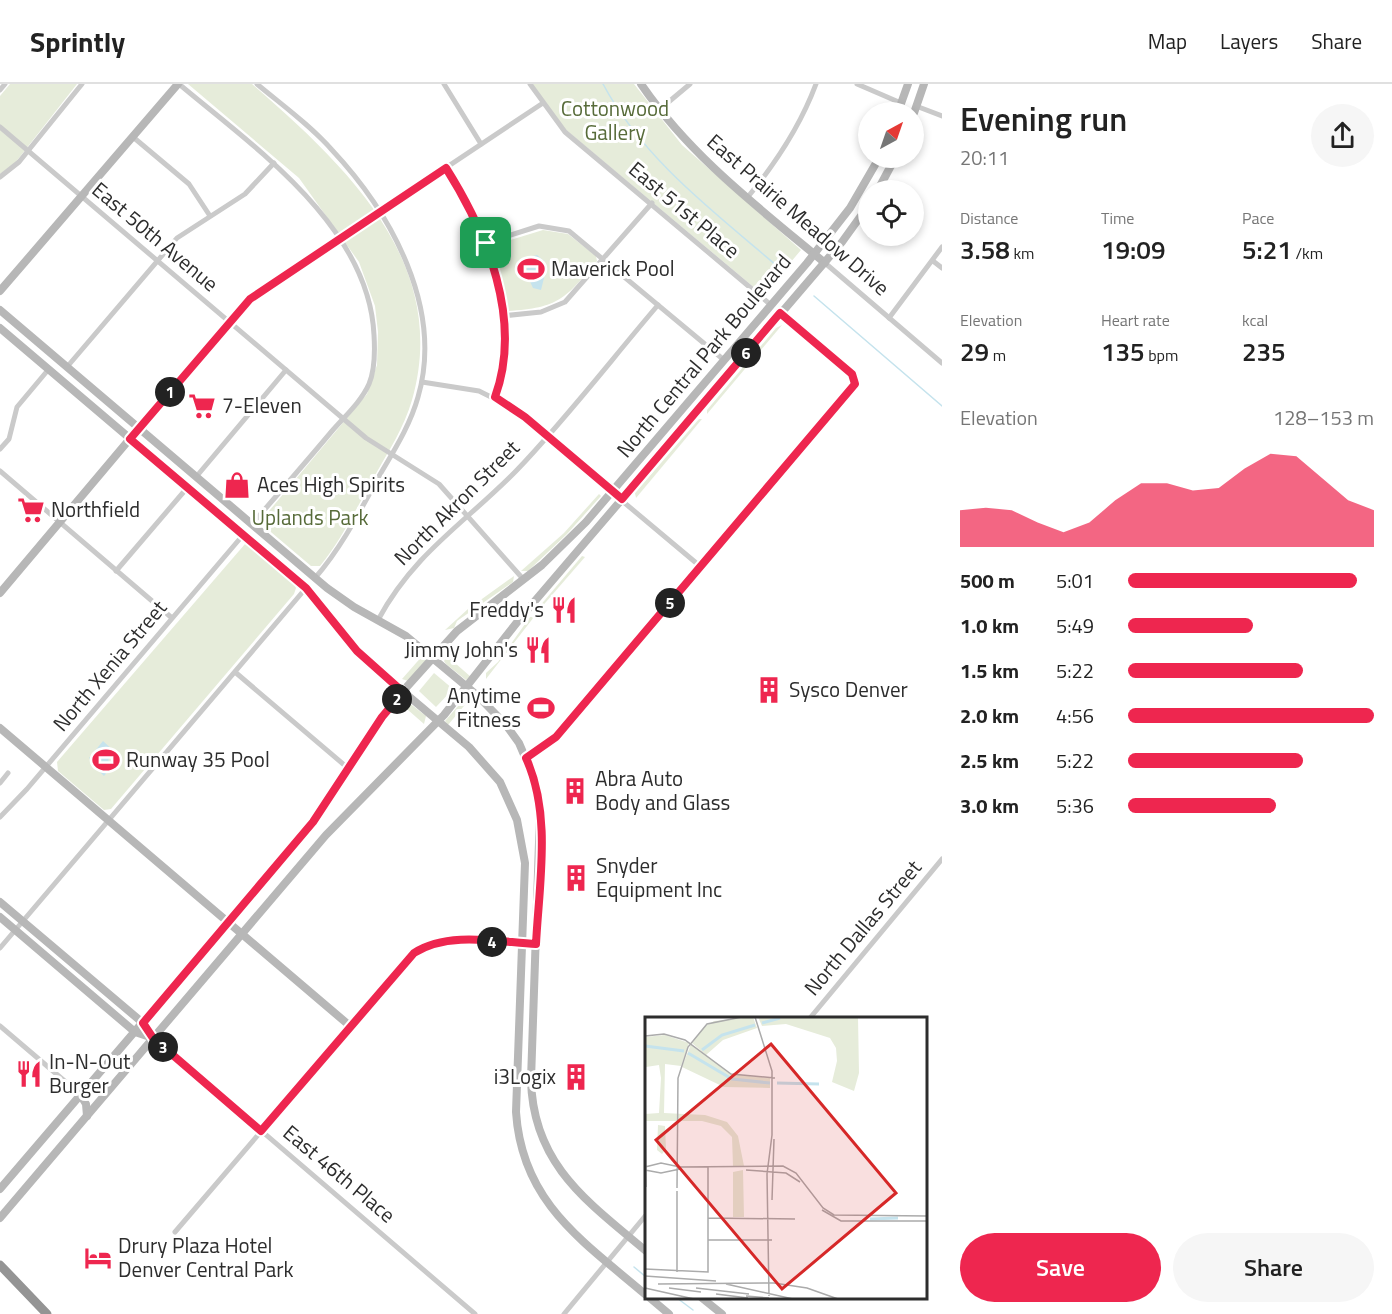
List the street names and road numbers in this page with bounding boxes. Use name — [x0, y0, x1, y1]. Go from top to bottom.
street label: East Prairie Meadow Drive — [700, 126, 897, 303]
street label: East 51st Place — [622, 153, 747, 265]
street label: East 50th Avenue — [85, 174, 226, 299]
street label: North Central Park Boulevard — [608, 247, 798, 464]
street label: North Akron Street — [386, 432, 527, 572]
street label: North Xenia Street — [45, 592, 174, 738]
street label: North Dallas Street — [796, 852, 929, 1002]
street label: East 46th Place — [276, 1117, 403, 1230]

